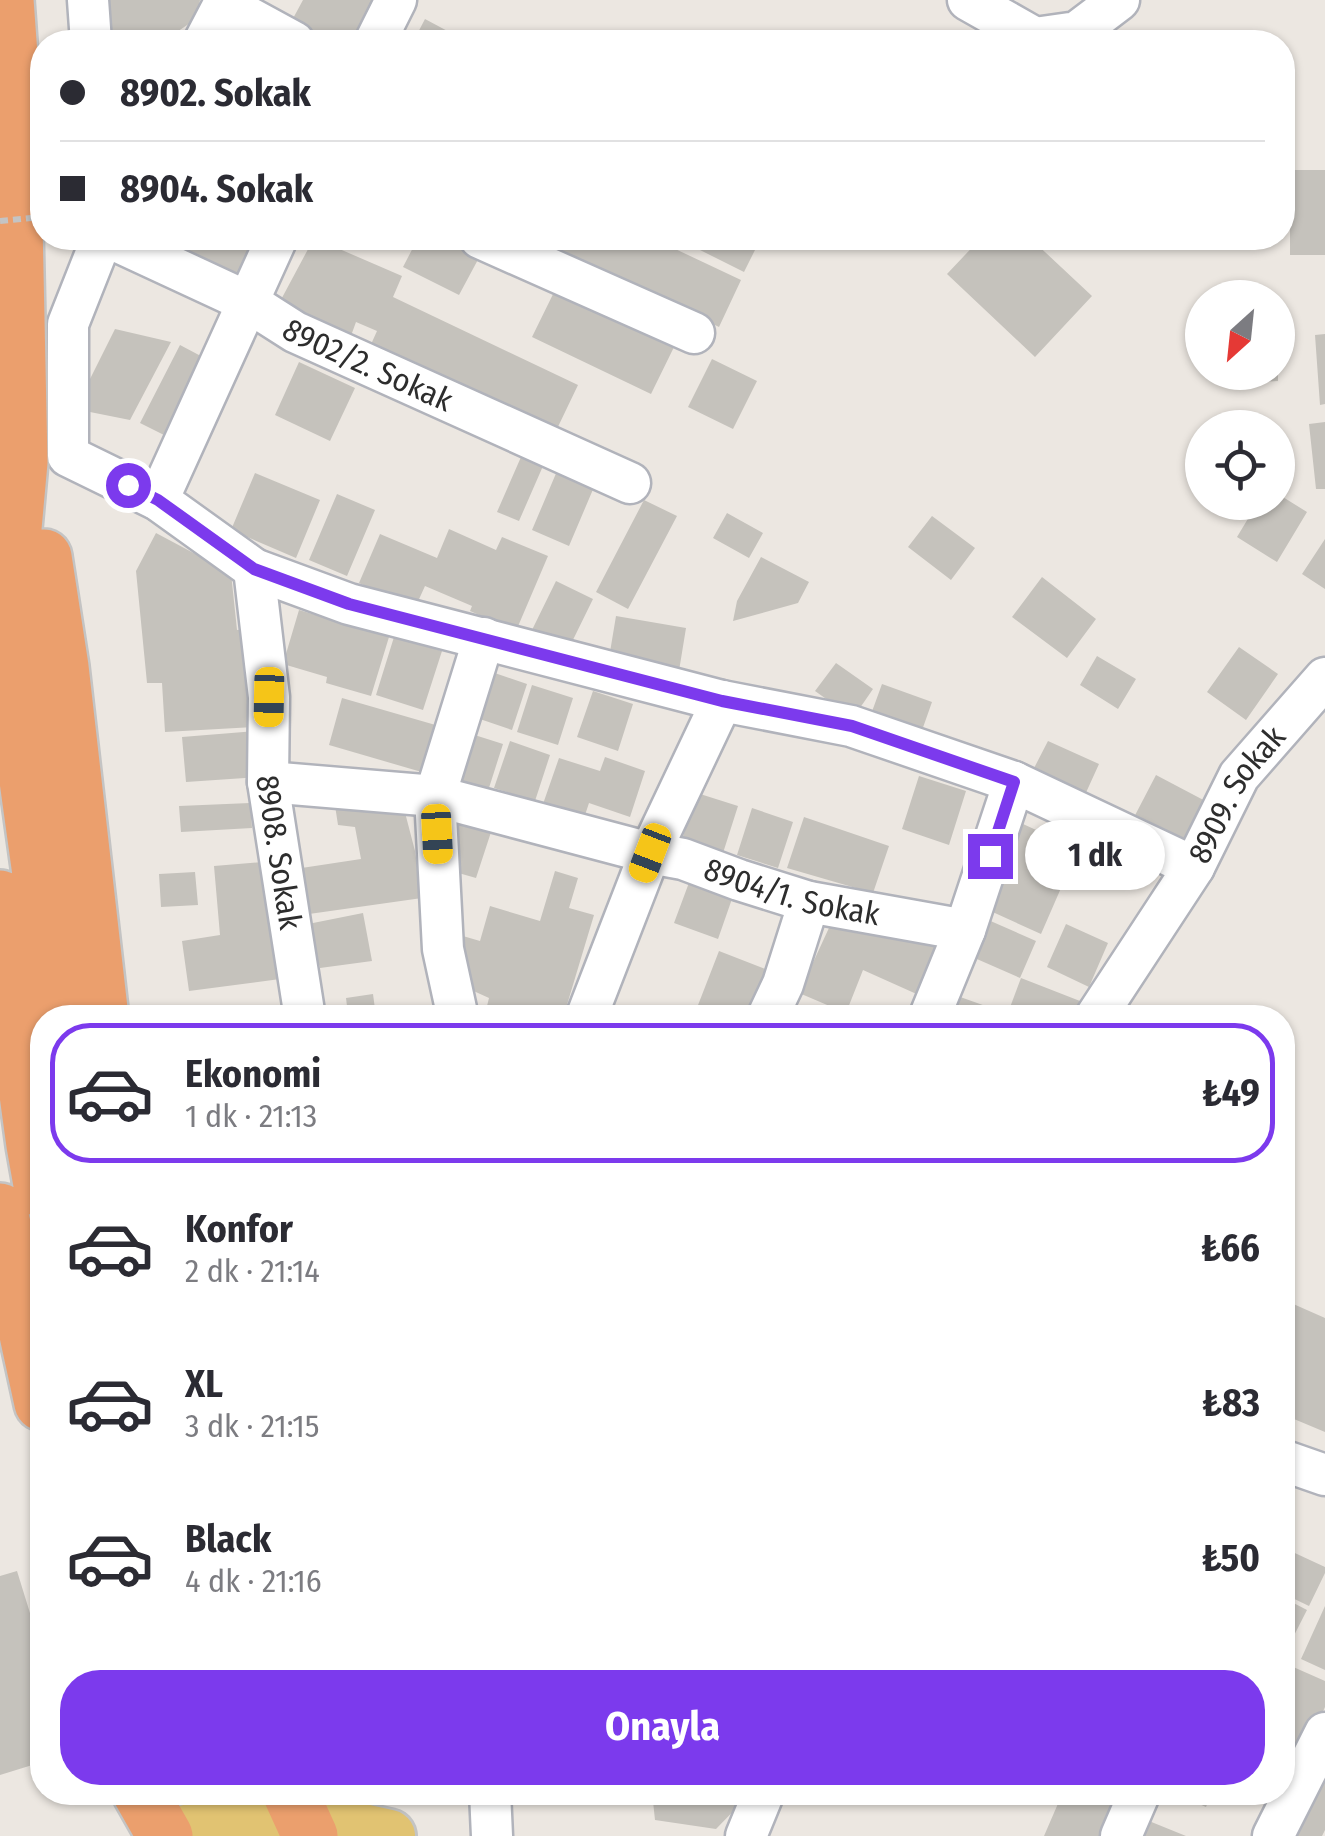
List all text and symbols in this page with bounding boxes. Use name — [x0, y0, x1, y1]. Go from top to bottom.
text: 8902. Sokak — [120, 70, 311, 116]
text: 8904. Sokak — [120, 166, 313, 212]
north arrow — [1185, 280, 1295, 390]
map controls — [1185, 280, 1295, 520]
street label: 8902/2. Sokak — [276, 310, 459, 420]
button: locate — [1185, 410, 1295, 520]
route start — [106, 463, 151, 508]
car — [253, 667, 285, 727]
street label: 8909. Sokak — [1180, 718, 1293, 869]
street label: 8908. Sokak — [248, 772, 310, 932]
car — [420, 803, 454, 865]
car — [625, 820, 675, 886]
callout: 1 dk — [1025, 821, 1165, 891]
route end — [968, 834, 1013, 879]
text: 1 dk — [1068, 836, 1122, 874]
street label: 8904/1. Sokak — [699, 850, 883, 933]
icon: car — [65, 1048, 155, 1138]
text: Ekonomi — [185, 1051, 321, 1097]
text: ₺49 — [1202, 1070, 1260, 1116]
text: 1 dk · 21:13 — [185, 1097, 317, 1135]
icon: car — [65, 1203, 155, 1293]
text: Konfor — [185, 1206, 293, 1252]
text: ₺66 — [1201, 1225, 1260, 1271]
text: 2 dk · 21:14 — [185, 1252, 320, 1290]
icon: car — [65, 1358, 155, 1448]
text: XL — [185, 1361, 223, 1407]
text: ₺83 — [1202, 1380, 1260, 1426]
text: 3 dk · 21:15 — [185, 1407, 319, 1445]
icon: car — [65, 1513, 155, 1603]
text: Black — [185, 1516, 271, 1562]
text: ₺50 — [1201, 1535, 1260, 1581]
text: 4 dk · 21:16 — [185, 1562, 322, 1600]
button: Onayla — [60, 1670, 1265, 1785]

